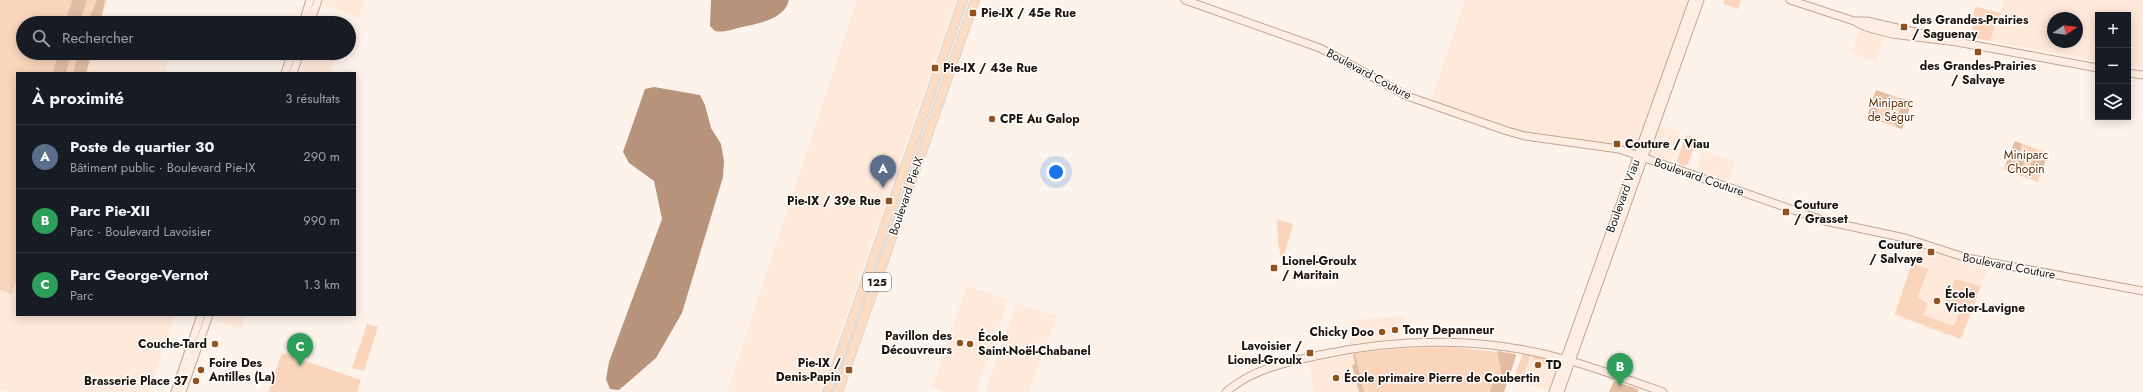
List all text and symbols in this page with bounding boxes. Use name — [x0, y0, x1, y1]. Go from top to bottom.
place label: Pie-IX / 45e Rue — [981, 4, 1076, 22]
marker: Pie-IX / 45e Rue — [968, 8, 978, 18]
place label: des Grandes-Prairies / Saguenay — [1912, 11, 2029, 43]
north arrow — [2047, 12, 2083, 48]
map controls — [2095, 12, 2131, 120]
button: + — [2095, 12, 2131, 48]
search box — [16, 16, 356, 60]
marker: des Grandes-Prairies / Saguenay — [1899, 22, 1909, 32]
icon: search — [30, 27, 52, 49]
text: Rechercher — [62, 27, 134, 49]
street label: Boulevard Couture — [1323, 44, 1415, 104]
marker: des Grandes-Prairies / Salvaye — [1973, 47, 1983, 57]
button: − — [2095, 48, 2131, 84]
place label: des Grandes-Prairies / Salvaye — [1920, 57, 2037, 89]
place label: Pie-IX / 43e Rue — [943, 59, 1038, 77]
marker: Pie-IX / 43e Rue — [930, 63, 940, 73]
button: layers — [2095, 84, 2131, 120]
text: À proximité — [32, 86, 124, 110]
text: 3 résultats — [285, 89, 340, 108]
park label: Miniparc de Ségur — [1868, 94, 1915, 126]
place label: CPE Au Galop — [1000, 110, 1080, 128]
marker: CPE Au Galop — [987, 114, 997, 124]
place label: Couture / Viau — [1625, 135, 1710, 153]
text: Poste de quartier 30 — [70, 136, 214, 158]
marker: Couture / Viau — [1612, 139, 1622, 149]
park label: Miniparc Chopin — [2004, 146, 2049, 178]
text: A — [40, 147, 50, 166]
text: 290 m — [303, 147, 340, 166]
street label: Boulevard Couture — [1651, 153, 1747, 201]
street label: Boulevard Pie-IX — [884, 154, 928, 238]
pin: A — [870, 155, 896, 188]
street label: Boulevard Viau — [1601, 157, 1645, 235]
text: Bâtiment public · Boulevard Pie-IX — [70, 158, 255, 177]
your location — [1046, 162, 1066, 182]
place label: Pie-IX / 39e Rue — [787, 192, 881, 210]
marker: Pie-IX / 39e Rue — [884, 196, 894, 206]
place label: Couture / Grasset — [1794, 196, 1848, 228]
text: Parc Pie-XII — [70, 200, 150, 222]
marker: Couture / Grasset — [1781, 207, 1791, 217]
text: B — [41, 211, 49, 230]
text: 990 m — [303, 211, 340, 230]
text: Parc · Boulevard Lavoisier — [70, 222, 211, 241]
place label: Couture / Salvaye — [1869, 236, 1923, 268]
marker: Couture / Salvaye — [1926, 247, 1936, 257]
street label: Boulevard Couture — [1961, 248, 2057, 284]
place label: Lionel-Groulx / Maritain — [1282, 252, 1357, 284]
marker: Lionel-Groulx / Maritain — [1269, 263, 1279, 273]
text: Parc George-Vernot — [70, 264, 208, 286]
road number: 125 — [863, 273, 891, 291]
text: C — [40, 275, 50, 294]
text: 1.3 km — [303, 275, 340, 294]
place label: École Victor-Lavigne — [1944, 285, 2025, 317]
text: Parc — [70, 286, 93, 305]
marker: École Victor-Lavigne — [1932, 296, 1942, 306]
place label: Tony Depanneur — [1403, 321, 1494, 339]
place label: Chicky Doo — [1310, 323, 1374, 341]
marker: Tony Depanneur — [1390, 325, 1400, 335]
place label: Pavillon des Découvreurs — [881, 327, 953, 359]
marker: Chicky Doo — [1377, 327, 1387, 337]
place label: École Saint-Noël-Chabanel — [978, 328, 1091, 360]
pin: C — [287, 333, 313, 366]
place label: Couche-Tard — [138, 335, 207, 353]
place label: Lavoisier / Lionel-Groulx — [1227, 337, 1303, 369]
marker: Pavillon des Découvreurs — [955, 338, 965, 348]
marker: Couche-Tard — [210, 339, 220, 349]
marker: École Saint-Noël-Chabanel — [965, 339, 975, 349]
marker: Lavoisier / Lionel-Groulx — [1305, 348, 1315, 358]
pin: B — [1607, 353, 1633, 386]
place label: Foire Des Antilles (La) — [208, 354, 275, 386]
place label: Pie-IX / Denis-Papin — [776, 354, 842, 386]
place label: TD — [1546, 356, 1562, 374]
marker: TD — [1533, 360, 1543, 370]
marker: Foire Des Antilles (La) — [196, 365, 206, 375]
marker: Pie-IX / Denis-Papin — [844, 365, 854, 375]
place label: École primaire Pierre de Coubertin — [1344, 369, 1540, 387]
place label: Brasserie Place 37 — [84, 372, 189, 390]
marker: École primaire Pierre de Coubertin — [1331, 373, 1341, 383]
marker: Brasserie Place 37 — [191, 376, 201, 386]

